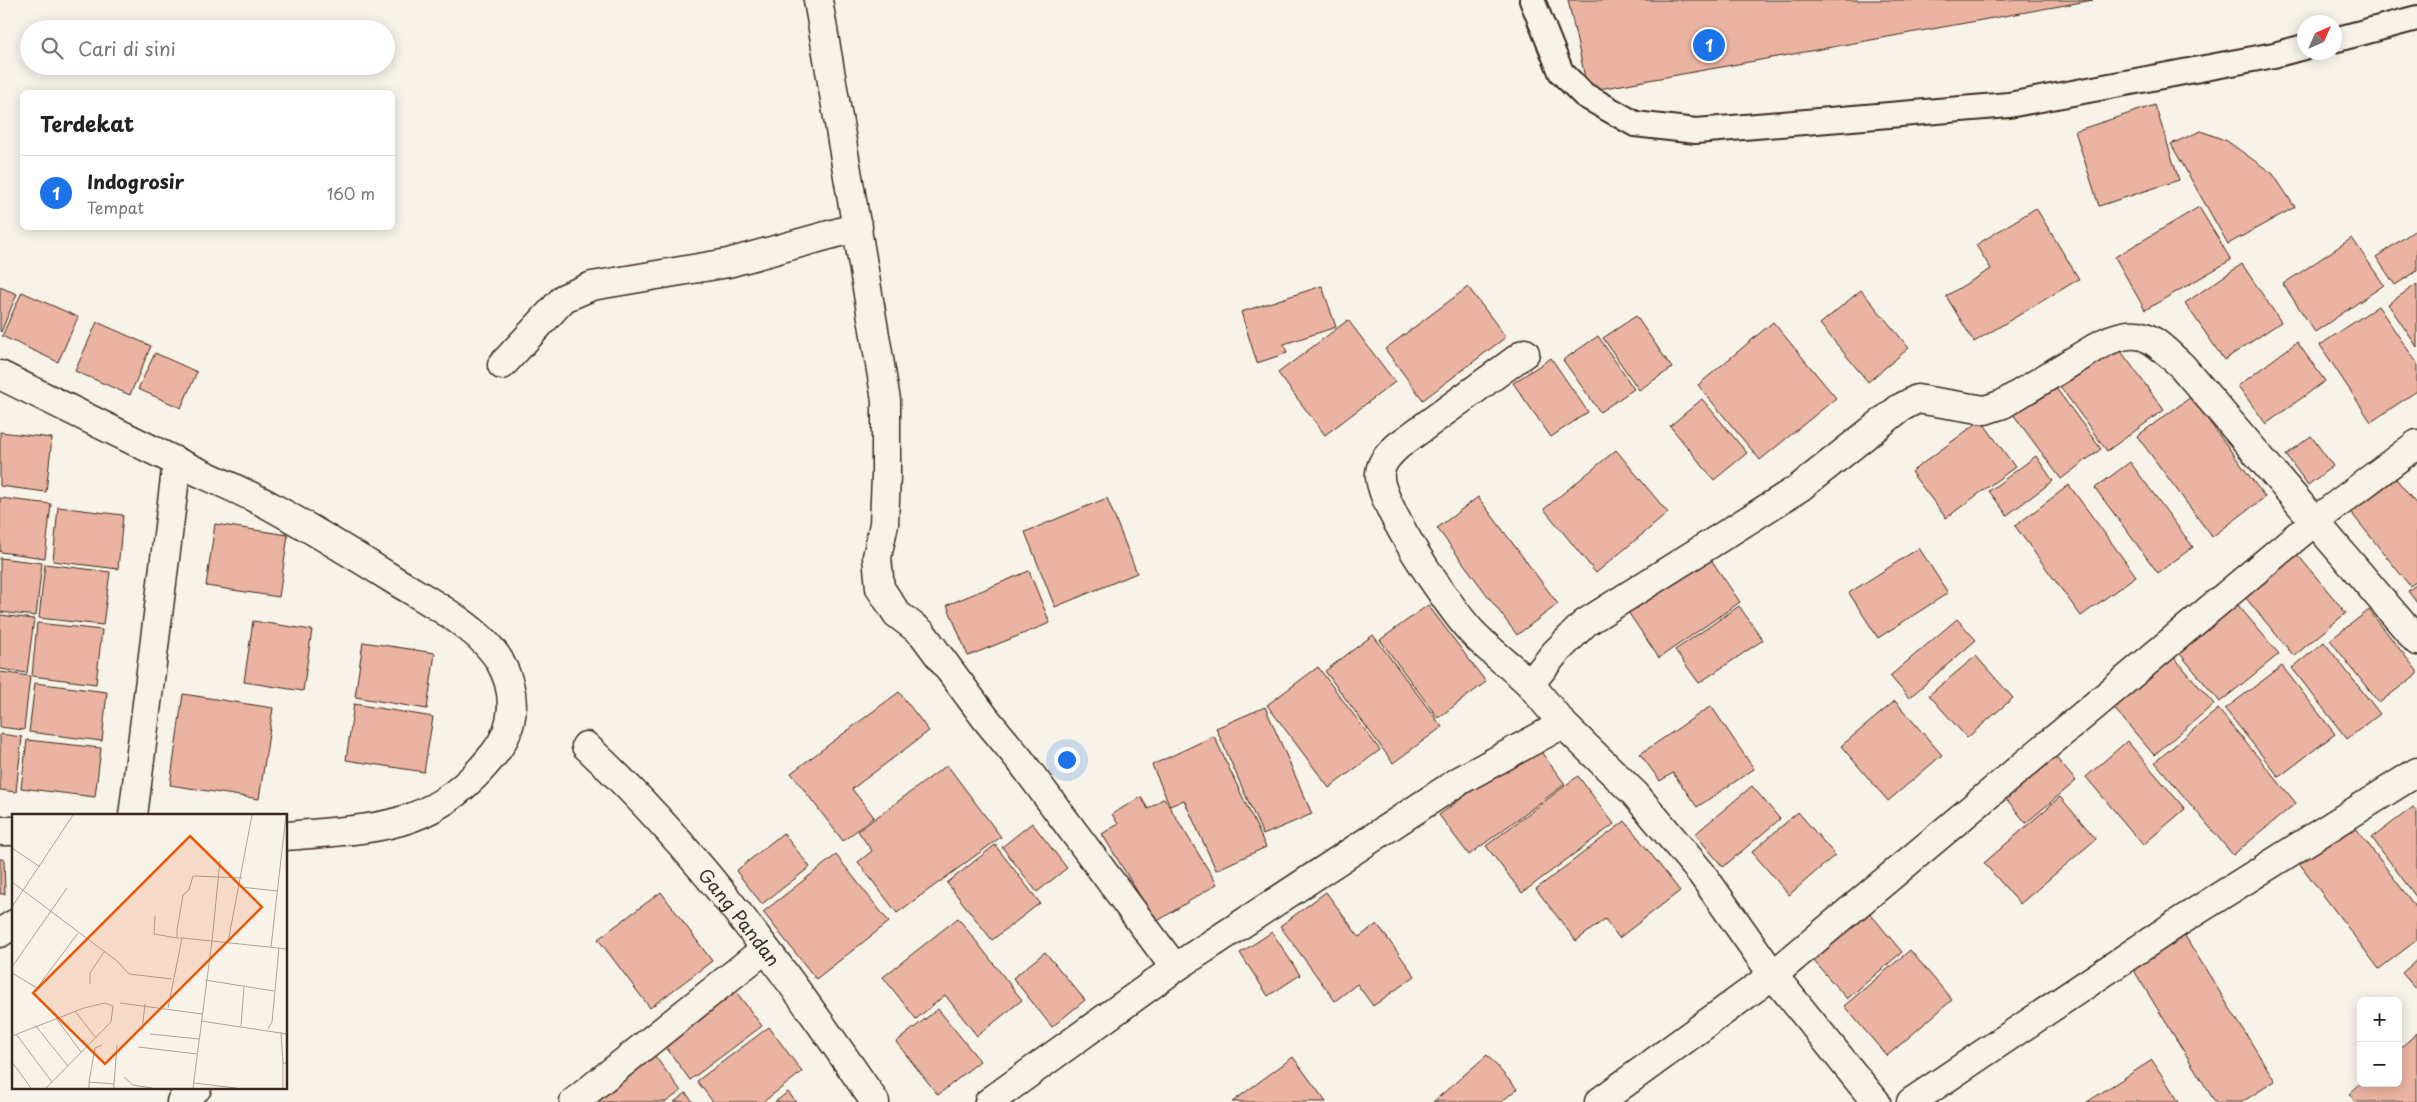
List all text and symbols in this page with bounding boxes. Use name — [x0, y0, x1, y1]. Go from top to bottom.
north arrow — [2297, 15, 2342, 60]
search box — [20, 20, 395, 75]
pin: 1 — [1693, 26, 1725, 64]
icon: search — [38, 34, 66, 62]
text: Cari di sini — [78, 34, 176, 62]
text: Terdekat — [40, 107, 134, 139]
text: Indogrosir — [87, 167, 184, 195]
text: 1 — [52, 181, 60, 205]
text: 160 m — [327, 181, 375, 205]
text: Tempat — [87, 195, 144, 219]
your location — [1054, 747, 1080, 773]
inset map — [12, 814, 288, 1090]
street label: Gang Pandan — [693, 861, 787, 971]
map controls — [2357, 997, 2402, 1087]
button: + — [2357, 997, 2402, 1042]
button: − — [2357, 1042, 2402, 1087]

